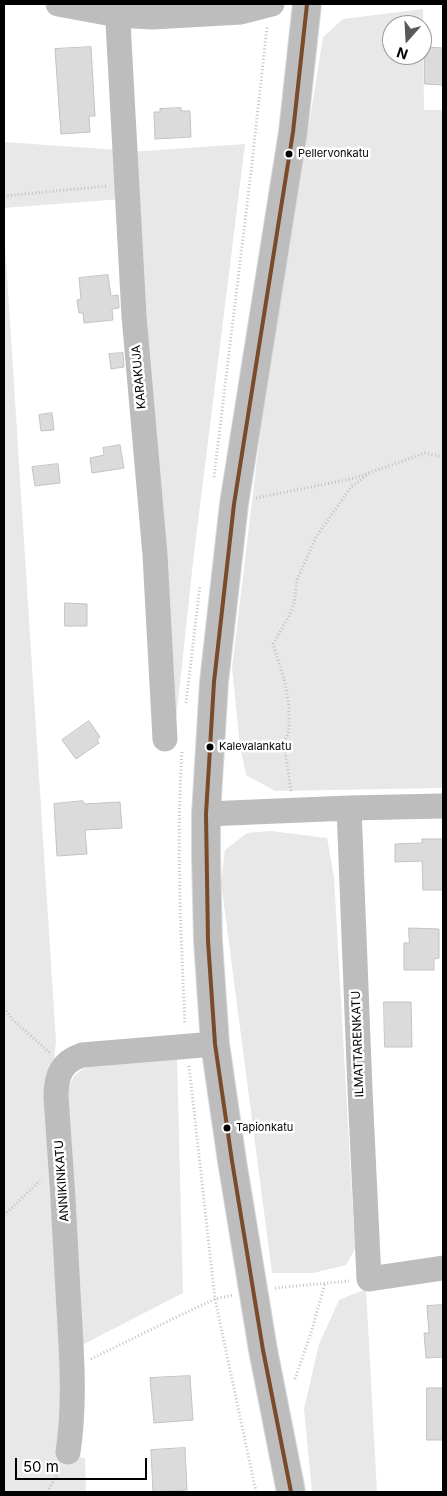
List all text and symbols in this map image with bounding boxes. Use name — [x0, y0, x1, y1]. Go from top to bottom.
north arrow — [382, 15, 432, 65]
text: N — [394, 44, 410, 63]
place label: Pellervonkatu — [298, 147, 369, 161]
marker: Pellervonkatu — [284, 149, 294, 159]
street label: KARAKUJA — [129, 344, 149, 410]
place label: Kalevalankatu — [219, 740, 291, 754]
marker: Kalevalankatu — [205, 742, 215, 752]
street label: ILMATTARENKATU — [349, 990, 367, 1098]
place label: Tapionkatu — [236, 1121, 293, 1135]
marker: Tapionkatu — [222, 1123, 232, 1133]
street label: ANNIKINKATU — [52, 1140, 72, 1222]
scale bar — [18, 1448, 150, 1480]
text: 50 m — [23, 1457, 59, 1476]

